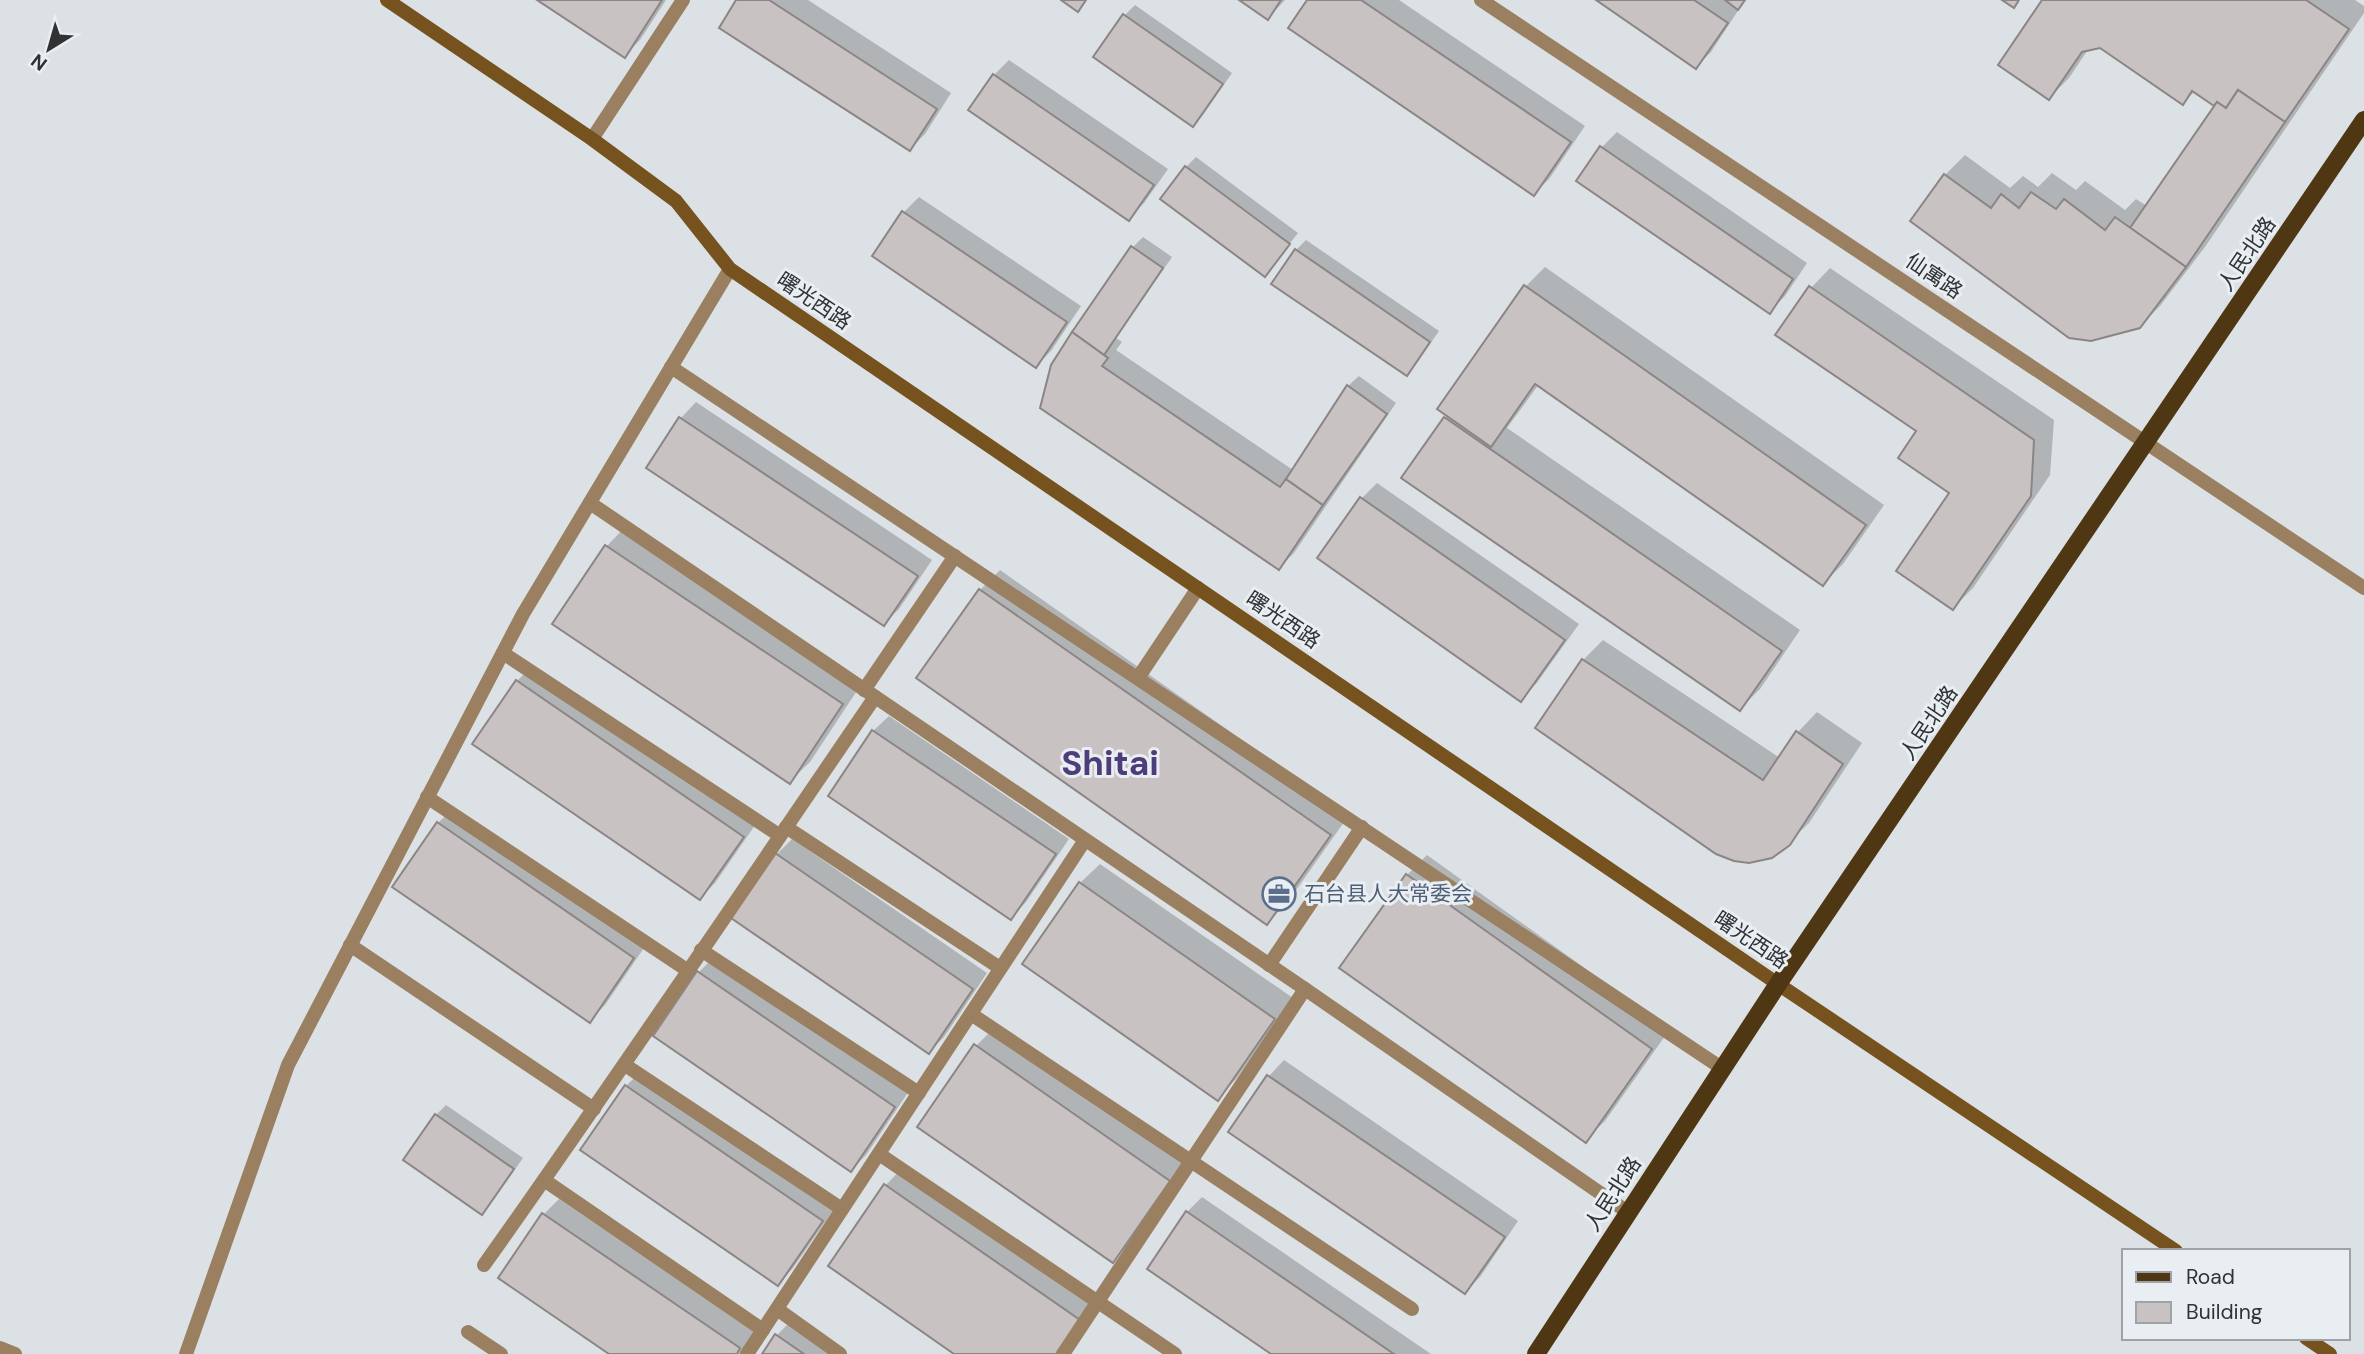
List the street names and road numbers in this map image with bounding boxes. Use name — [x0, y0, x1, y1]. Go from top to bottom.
street label: 人民北路 — [2212, 211, 2282, 297]
street label: 仙寓路 — [1900, 247, 1968, 305]
street label: 曙光西路 — [771, 266, 857, 336]
street label: 曙光西路 — [1240, 585, 1326, 655]
street label: 人民北路 — [1894, 680, 1964, 766]
street label: 曙光西路 — [1708, 905, 1794, 975]
street label: 人民北路 — [1578, 1151, 1648, 1237]

